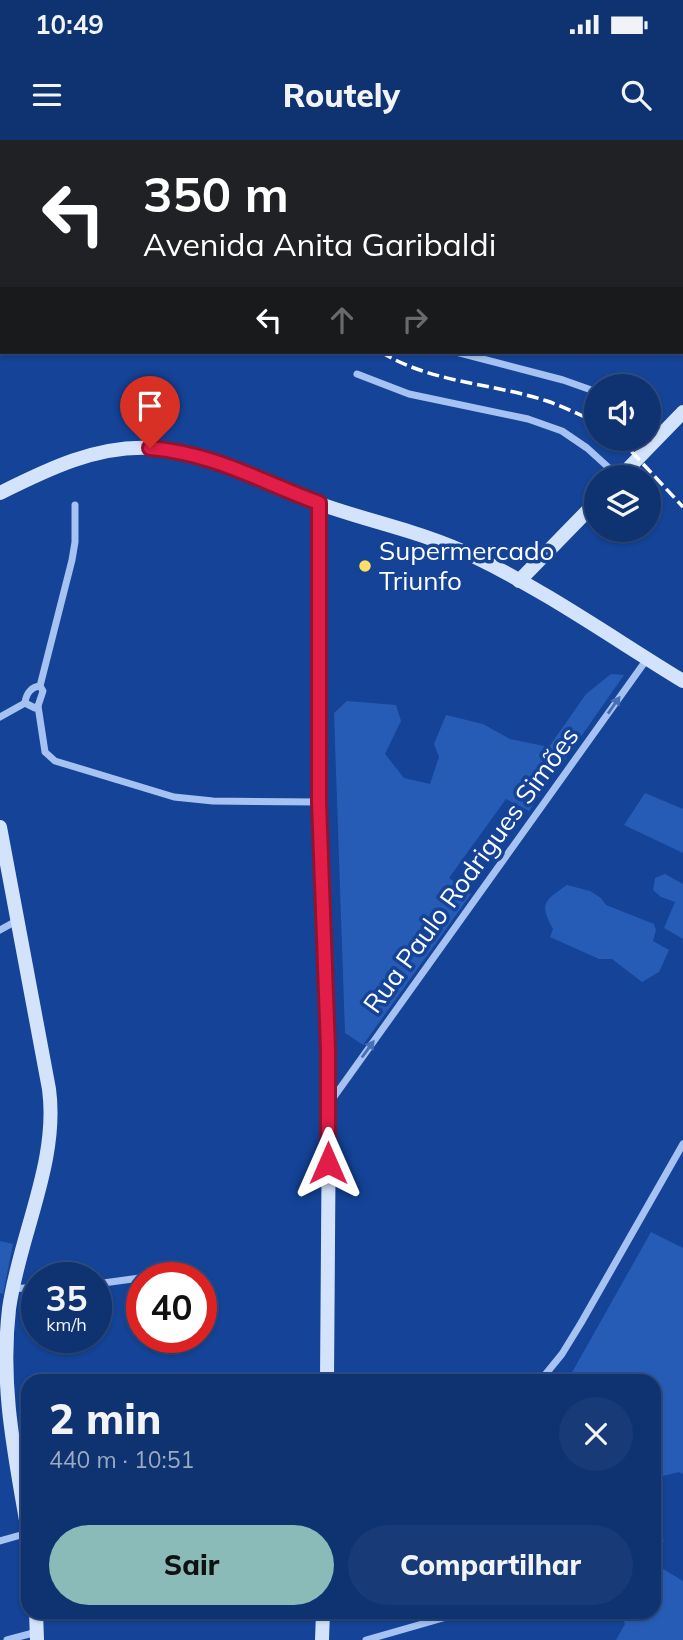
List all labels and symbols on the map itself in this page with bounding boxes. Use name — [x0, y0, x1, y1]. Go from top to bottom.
pin — [120, 376, 180, 448]
place label: Supermercado Triunfo — [379, 534, 554, 597]
marker: Supermercado Triunfo — [357, 558, 373, 574]
one-way arrow — [607, 695, 621, 714]
street label: Rua Paulo Rodrigues Simões — [356, 720, 585, 1019]
one-way arrow — [361, 1040, 375, 1058]
position arrow — [291, 1126, 365, 1200]
speed limit sign: 40 — [126, 1262, 217, 1353]

